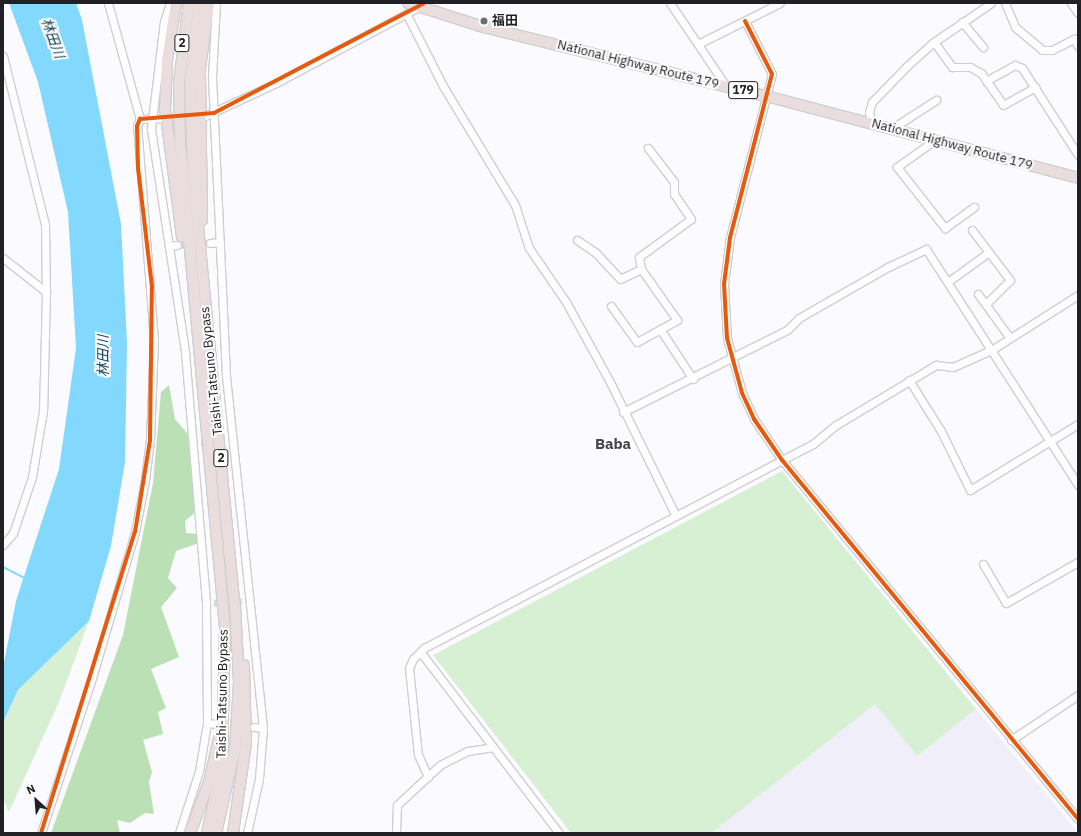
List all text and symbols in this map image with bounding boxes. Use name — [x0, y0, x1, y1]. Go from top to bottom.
place label: 福田 — [492, 13, 518, 29]
water label: 林田川 — [38, 15, 68, 61]
marker: 福田 — [479, 16, 489, 26]
road number: 2 — [174, 33, 190, 53]
street label: National Highway Route 179 — [556, 37, 720, 93]
road number: 179 — [728, 80, 758, 100]
street label: National Highway Route 179 — [870, 116, 1034, 174]
street label: Taishi-Tatsuno Bypass — [197, 306, 227, 436]
water label: 林田川 — [95, 335, 111, 377]
district label: Baba — [595, 435, 631, 453]
road number: 2 — [213, 448, 229, 468]
street label: Taishi-Tatsuno Bypass — [214, 629, 232, 759]
north arrow — [16, 780, 56, 820]
text: N — [24, 781, 37, 797]

